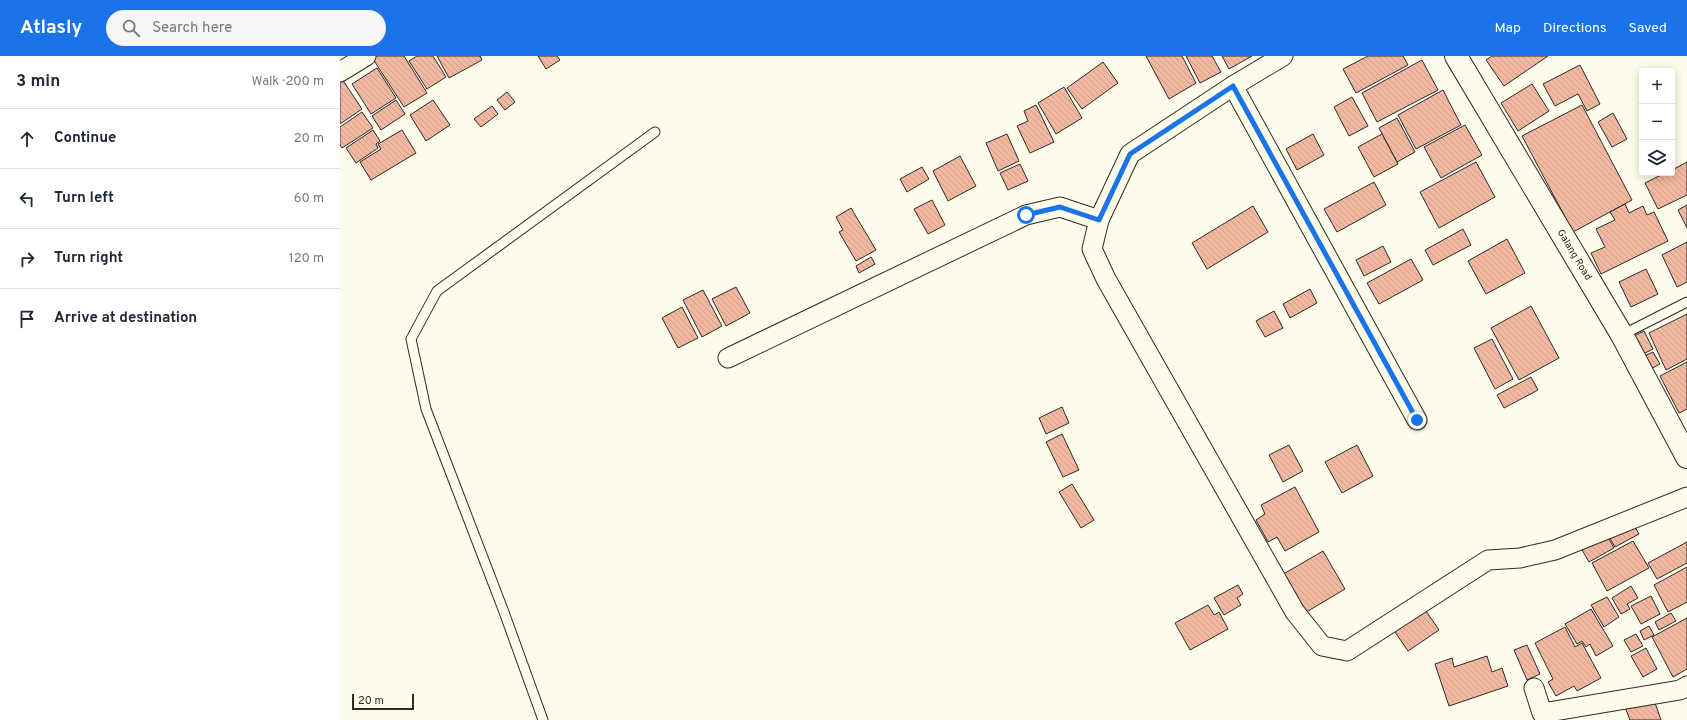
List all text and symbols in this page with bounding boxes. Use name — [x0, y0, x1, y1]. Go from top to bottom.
search box — [106, 10, 386, 46]
text: Atlasly — [20, 16, 82, 40]
icon: search — [120, 17, 142, 39]
text: Search here — [152, 19, 232, 38]
text: Map — [1495, 20, 1521, 37]
text: Directions — [1543, 20, 1607, 37]
text: Saved — [1629, 20, 1667, 37]
map controls — [1639, 68, 1675, 176]
button: + — [1639, 68, 1675, 104]
text: 3 min — [16, 71, 60, 93]
text: Walk · 200 m — [252, 74, 324, 90]
button: − — [1639, 104, 1675, 140]
icon: ahead — [16, 128, 38, 150]
text: Continue — [54, 129, 116, 148]
text: 20 m — [294, 131, 324, 147]
button: layers — [1639, 140, 1675, 176]
icon: left — [16, 188, 38, 210]
text: Turn left — [54, 189, 114, 208]
text: 60 m — [294, 191, 324, 207]
route start — [1017, 206, 1035, 224]
street label: Galang Road — [1554, 227, 1594, 283]
icon: right — [16, 248, 38, 270]
text: Turn right — [54, 249, 123, 268]
text: 120 m — [289, 251, 324, 267]
icon: arrive — [16, 308, 38, 330]
text: Arrive at destination — [54, 309, 197, 328]
route end — [1408, 411, 1426, 429]
scale bar — [352, 692, 414, 711]
text: 20 m — [358, 694, 384, 708]

